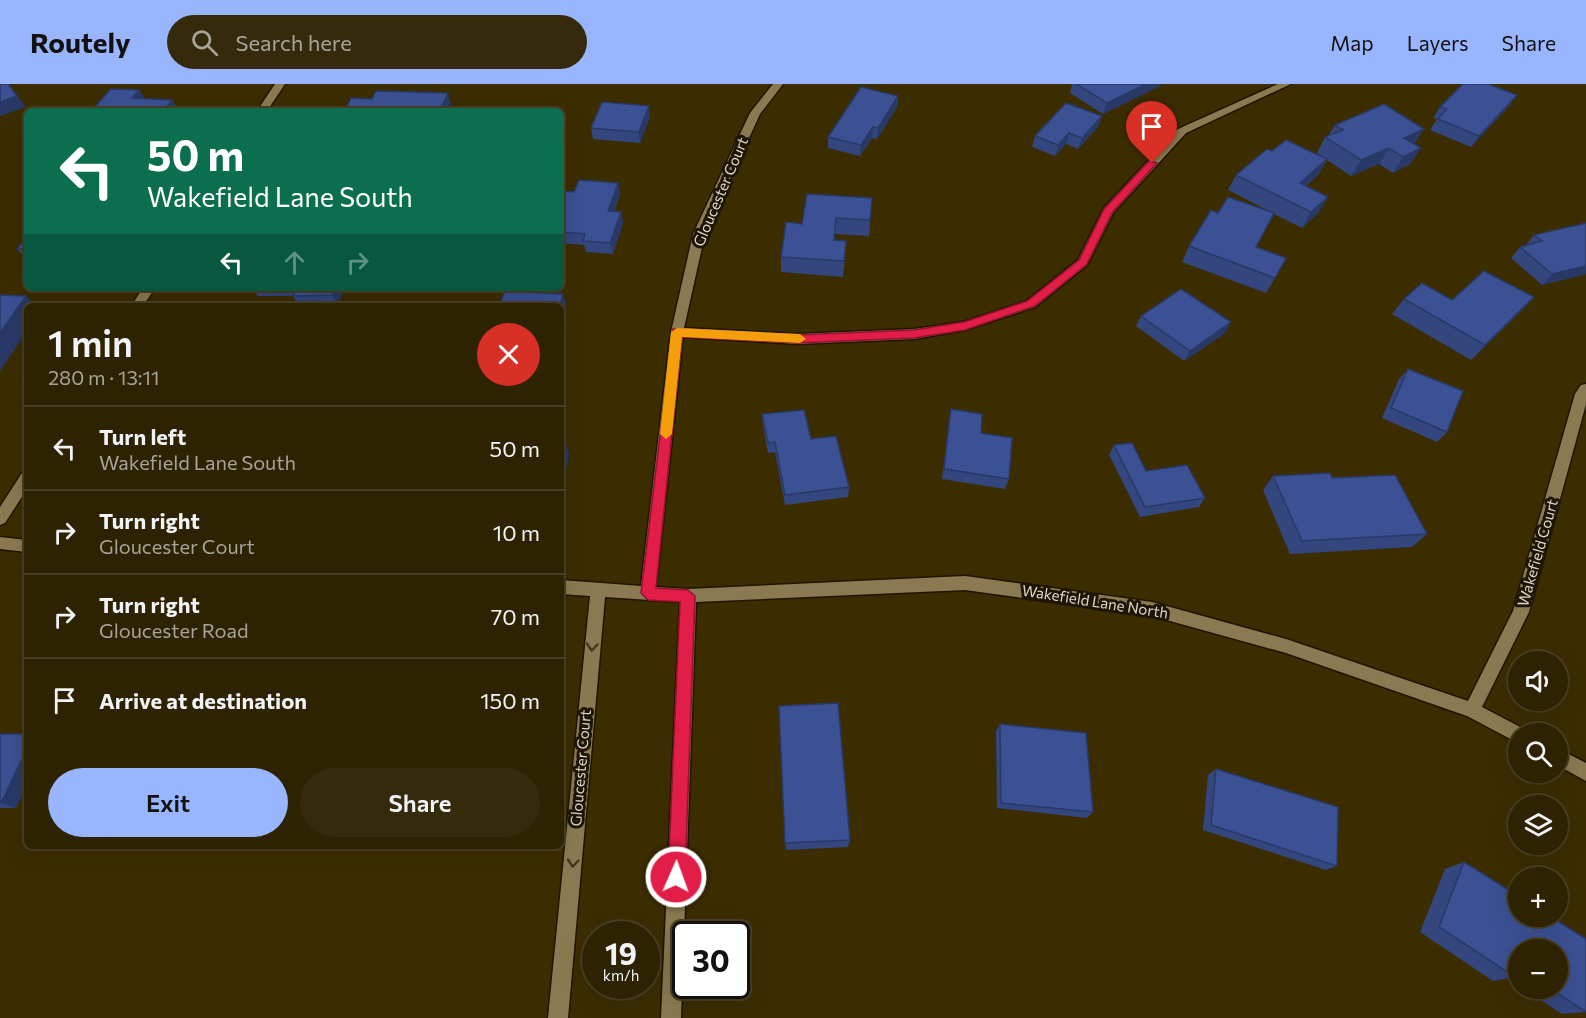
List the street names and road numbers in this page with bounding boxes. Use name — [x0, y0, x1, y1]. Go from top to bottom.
street label: Gloucester Court — [689, 134, 751, 249]
street label: Wakefield Court — [1513, 497, 1561, 608]
street label: Wakefield Lane North — [1021, 581, 1170, 621]
street label: Gloucester Court — [566, 709, 594, 827]

